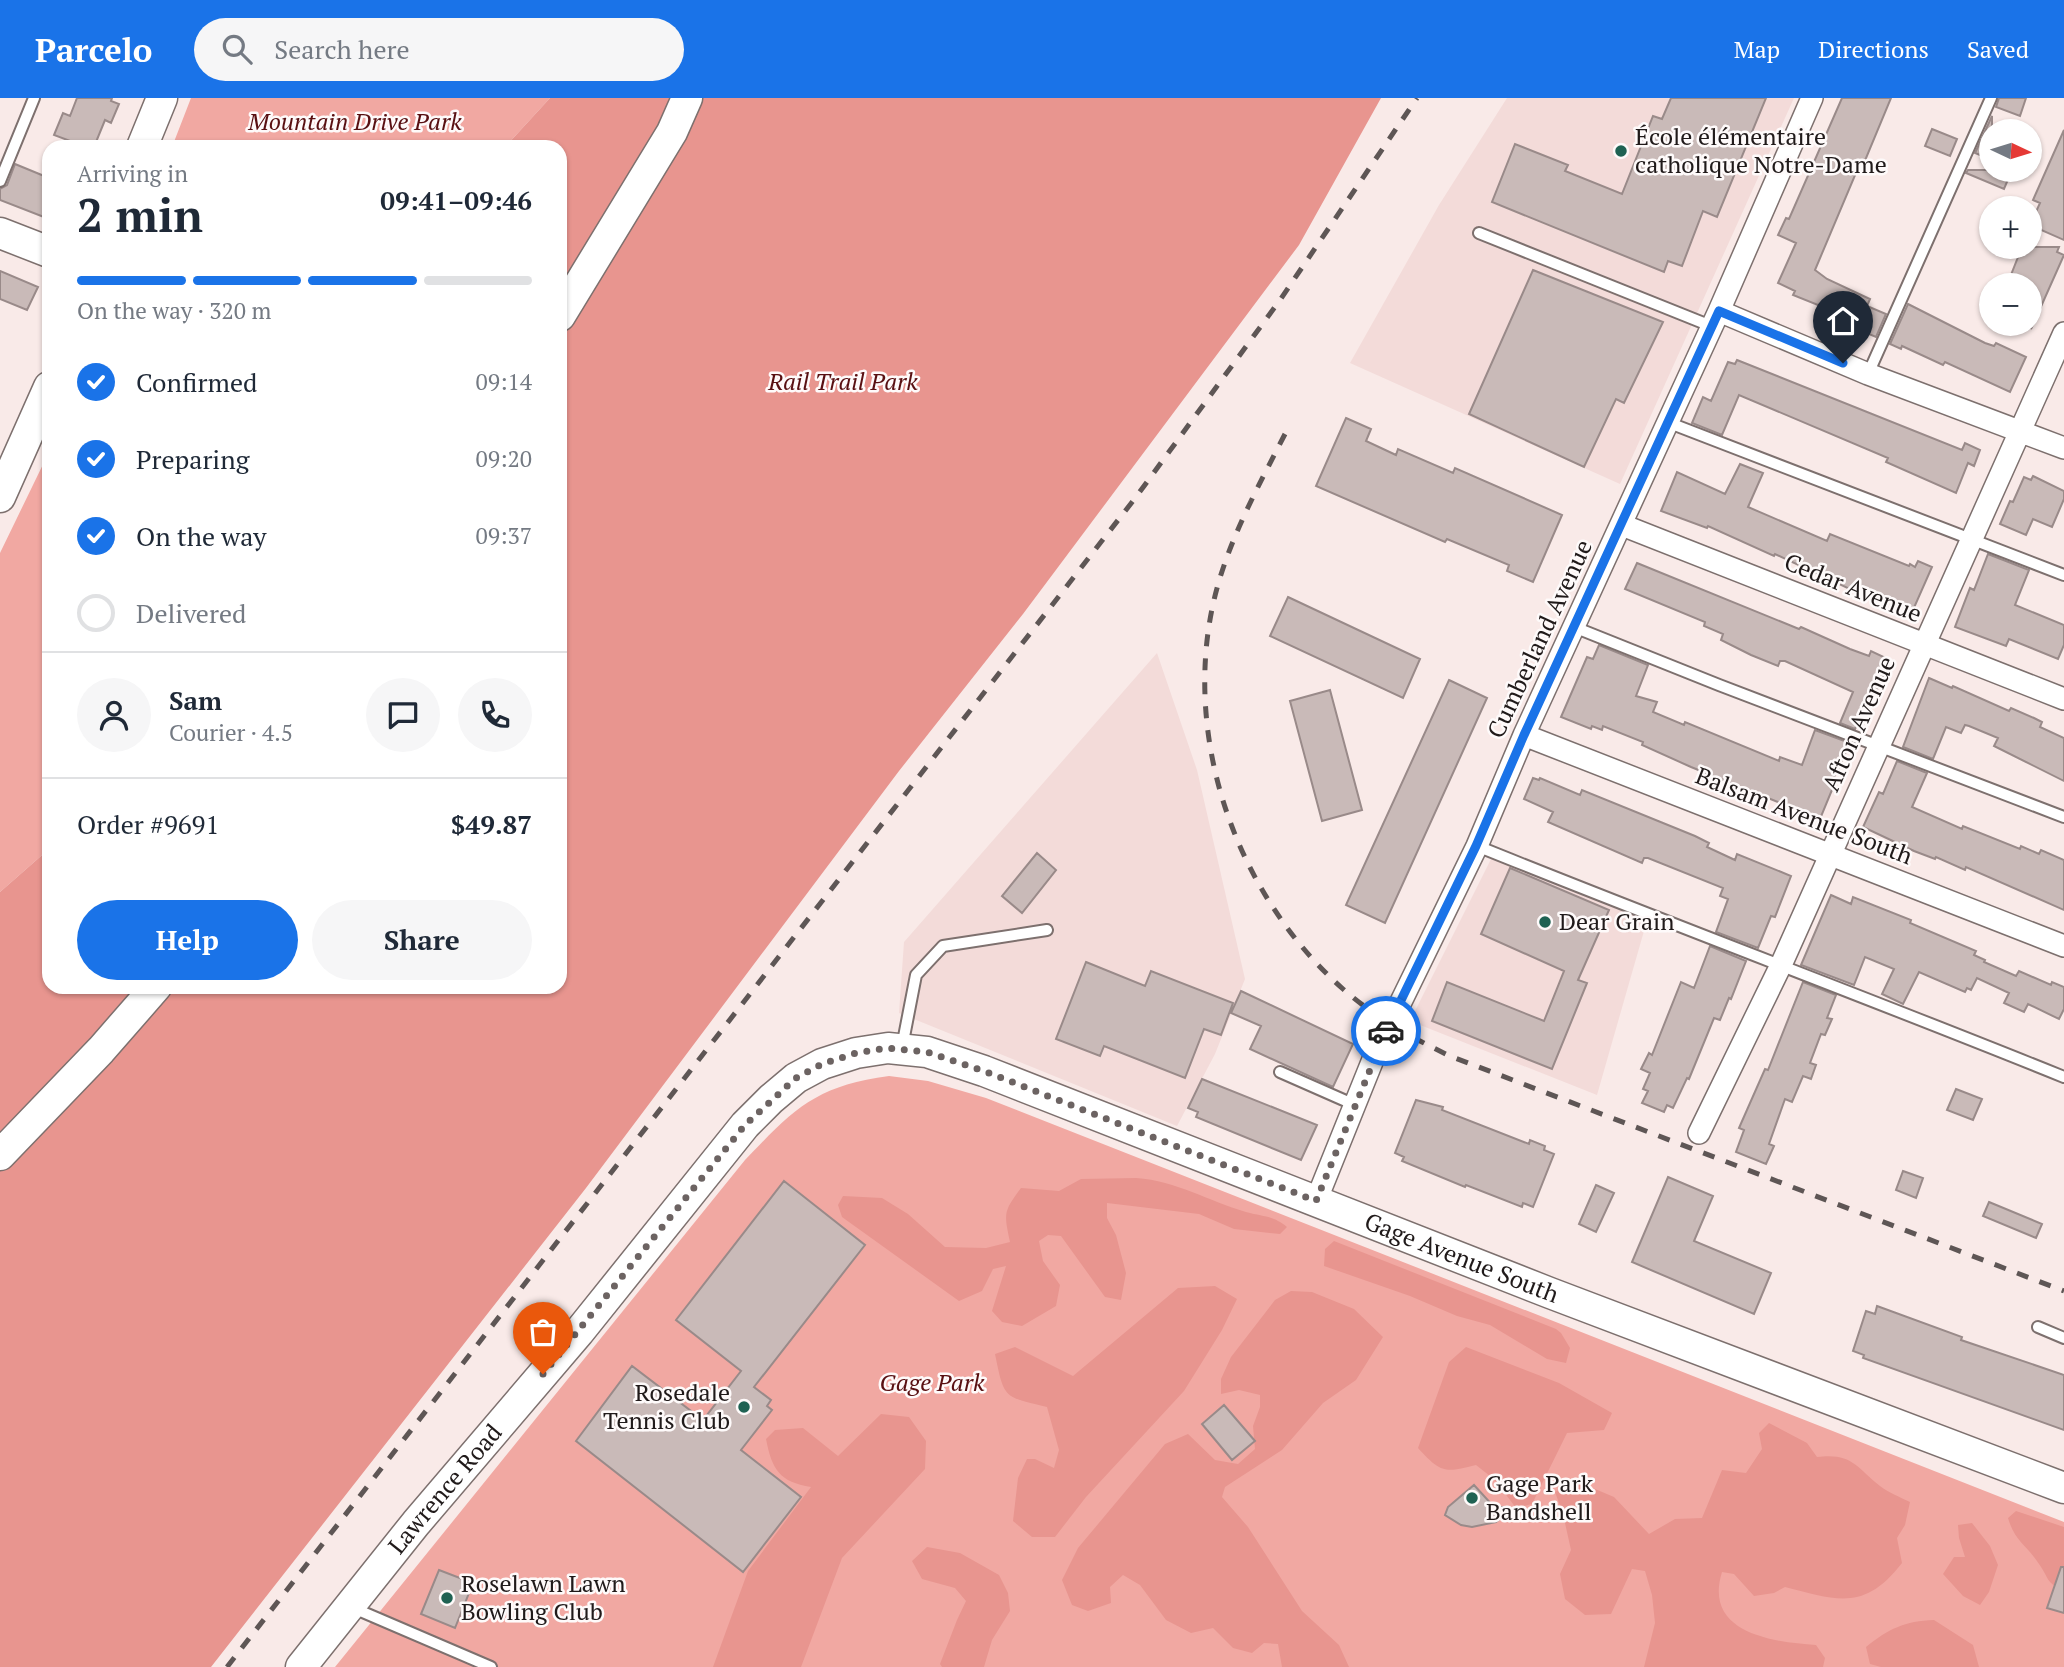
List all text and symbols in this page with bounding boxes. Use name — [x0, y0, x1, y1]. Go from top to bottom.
search box — [194, 18, 684, 81]
text: Parcelo — [35, 28, 152, 71]
icon: search — [218, 30, 256, 68]
text: Search here — [274, 32, 410, 66]
text: Map — [1734, 33, 1780, 65]
text: Directions — [1818, 33, 1929, 65]
text: Saved — [1967, 33, 2029, 65]
park label: Mountain Drive Park — [247, 105, 462, 137]
north arrow — [1979, 119, 2042, 182]
map controls — [1979, 119, 2042, 336]
place label: École élémentaire catholique Notre-Dame — [1635, 120, 1887, 180]
marker: École élémentaire catholique Notre-Dame — [1613, 143, 1629, 159]
text: Arriving in — [77, 158, 188, 189]
text: 09:41–09:46 — [380, 183, 532, 217]
text: 2 min — [77, 184, 203, 245]
button: + — [1979, 196, 2042, 259]
button: − — [1979, 273, 2042, 336]
pin — [1813, 291, 1873, 363]
text: On the way · 320 m — [77, 295, 271, 326]
icon: home — [1824, 302, 1862, 340]
icon: check — [77, 363, 115, 401]
text: Confirmed — [136, 365, 257, 399]
park label: Rail Trail Park — [767, 365, 918, 397]
text: 09:14 — [475, 366, 532, 397]
icon: check — [77, 440, 115, 478]
text: Preparing — [136, 442, 249, 476]
text: 09:20 — [475, 443, 532, 474]
icon: check — [77, 517, 115, 555]
text: On the way — [136, 519, 267, 553]
text: 09:37 — [475, 520, 532, 551]
street label: Cumberland Avenue — [1479, 534, 1599, 743]
street label: Cedar Avenue — [1780, 545, 1927, 629]
text: Delivered — [136, 596, 246, 630]
street label: Afton Avenue — [1814, 651, 1902, 796]
button: person — [77, 678, 151, 752]
button: chat — [366, 678, 440, 752]
button: phone — [458, 678, 532, 752]
text: Sam — [169, 683, 222, 717]
text: Courier · 4.5 — [169, 717, 293, 748]
street label: Balsam Avenue South — [1691, 759, 1917, 871]
text: Order #9691 — [77, 807, 219, 841]
text: $49.87 — [451, 807, 532, 841]
button: Help — [77, 900, 298, 980]
button: Share — [312, 900, 532, 980]
place label: Dear Grain — [1559, 905, 1675, 937]
marker: Dear Grain — [1537, 914, 1553, 930]
courier — [1351, 996, 1421, 1066]
icon: car — [1367, 1012, 1405, 1050]
street label: Gage Avenue South — [1360, 1205, 1564, 1310]
pin — [513, 1302, 573, 1374]
icon: bag — [524, 1313, 562, 1351]
park label: Gage Park — [880, 1366, 985, 1398]
place label: Rosedale Tennis Club — [603, 1376, 730, 1436]
marker: Rosedale Tennis Club — [736, 1399, 752, 1415]
street label: Lawrence Road — [381, 1417, 509, 1560]
place label: Gage Park Bandshell — [1486, 1467, 1594, 1527]
marker: Gage Park Bandshell — [1464, 1490, 1480, 1506]
place label: Roselawn Lawn Bowling Club — [461, 1567, 626, 1627]
marker: Roselawn Lawn Bowling Club — [439, 1590, 455, 1606]

